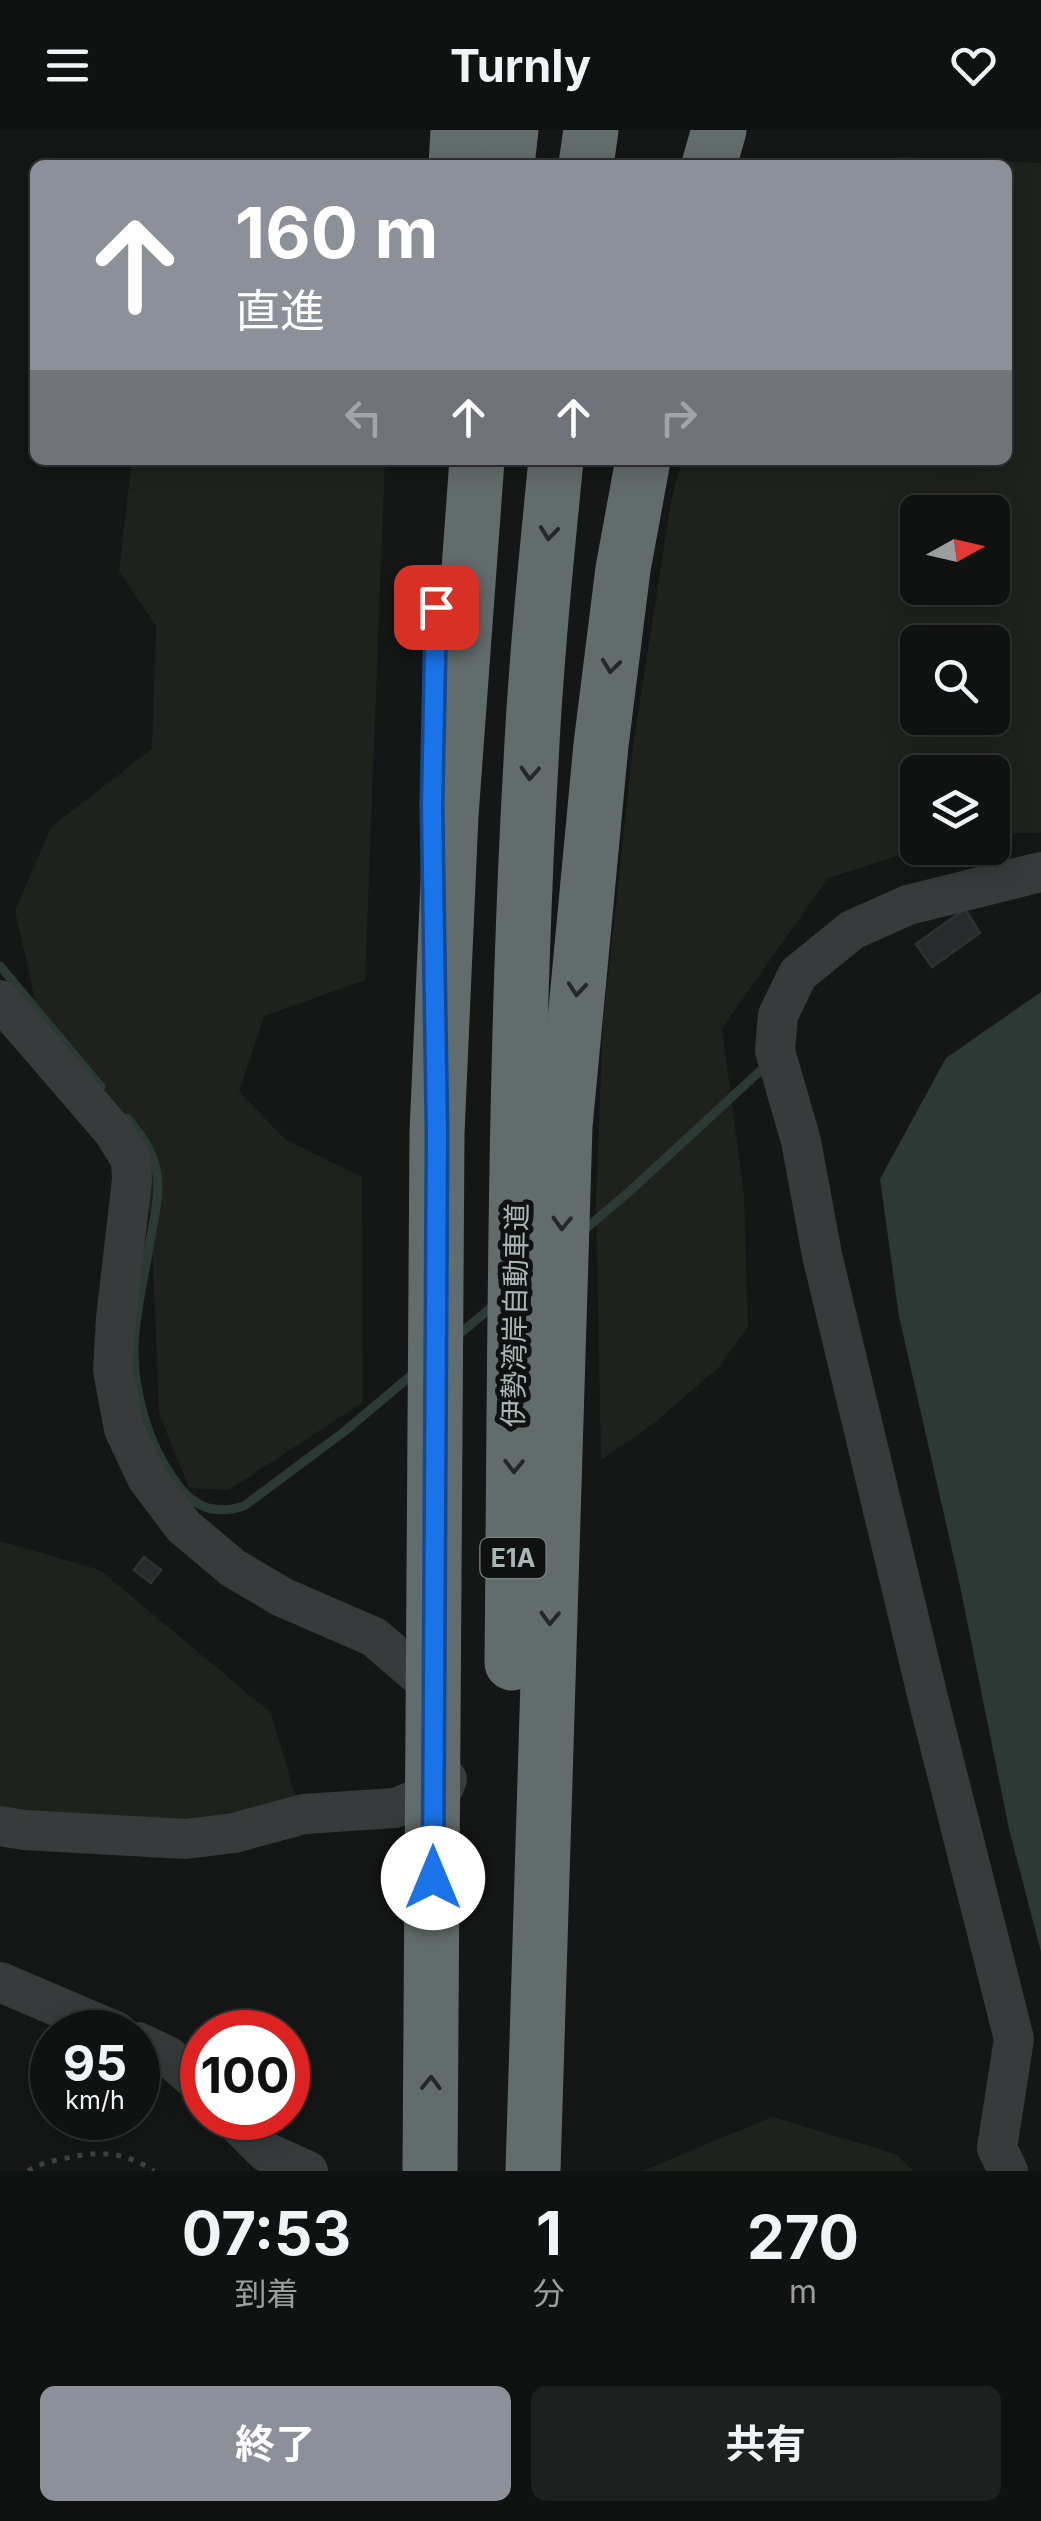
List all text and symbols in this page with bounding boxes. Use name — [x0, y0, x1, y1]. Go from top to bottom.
icon: menu — [40, 38, 95, 93]
text: Turnly — [450, 38, 591, 93]
icon: heart — [946, 38, 1001, 93]
text: 160 m — [235, 190, 438, 275]
icon: ahead — [70, 200, 200, 330]
text: 直進 — [235, 283, 325, 338]
icon: left — [336, 390, 391, 445]
icon: ahead — [441, 390, 496, 445]
icon: ahead — [546, 390, 601, 445]
icon: right — [651, 390, 706, 445]
north arrow — [900, 495, 1010, 605]
map controls — [900, 495, 1010, 865]
one-way arrow — [538, 525, 560, 541]
pin — [394, 565, 479, 650]
icon: arrive — [409, 580, 464, 635]
button: search — [900, 625, 1010, 735]
one-way arrow — [601, 658, 622, 674]
button: layers — [900, 755, 1010, 865]
one-way arrow — [520, 765, 541, 781]
one-way arrow — [567, 982, 588, 998]
street label: 伊勢湾岸自動車道 — [496, 1203, 534, 1427]
one-way arrow — [552, 1216, 573, 1232]
one-way arrow — [503, 1460, 525, 1475]
road number: E1A — [480, 1538, 546, 1578]
one-way arrow — [540, 1611, 561, 1627]
position arrow — [381, 1826, 485, 1930]
speed limit sign: 100 — [180, 2010, 310, 2140]
text: 95 — [63, 2033, 127, 2093]
one-way arrow — [421, 2075, 442, 2091]
text: km/h — [65, 2085, 125, 2115]
text: 07:53 — [182, 2197, 351, 2269]
text: 1 — [536, 2197, 562, 2269]
text: 270 — [747, 2201, 859, 2273]
text: m — [789, 2272, 817, 2311]
text: 到着 — [234, 2274, 299, 2313]
text: 分 — [533, 2274, 565, 2313]
button: 終了 — [40, 2386, 511, 2501]
button: 共有 — [531, 2386, 1001, 2501]

